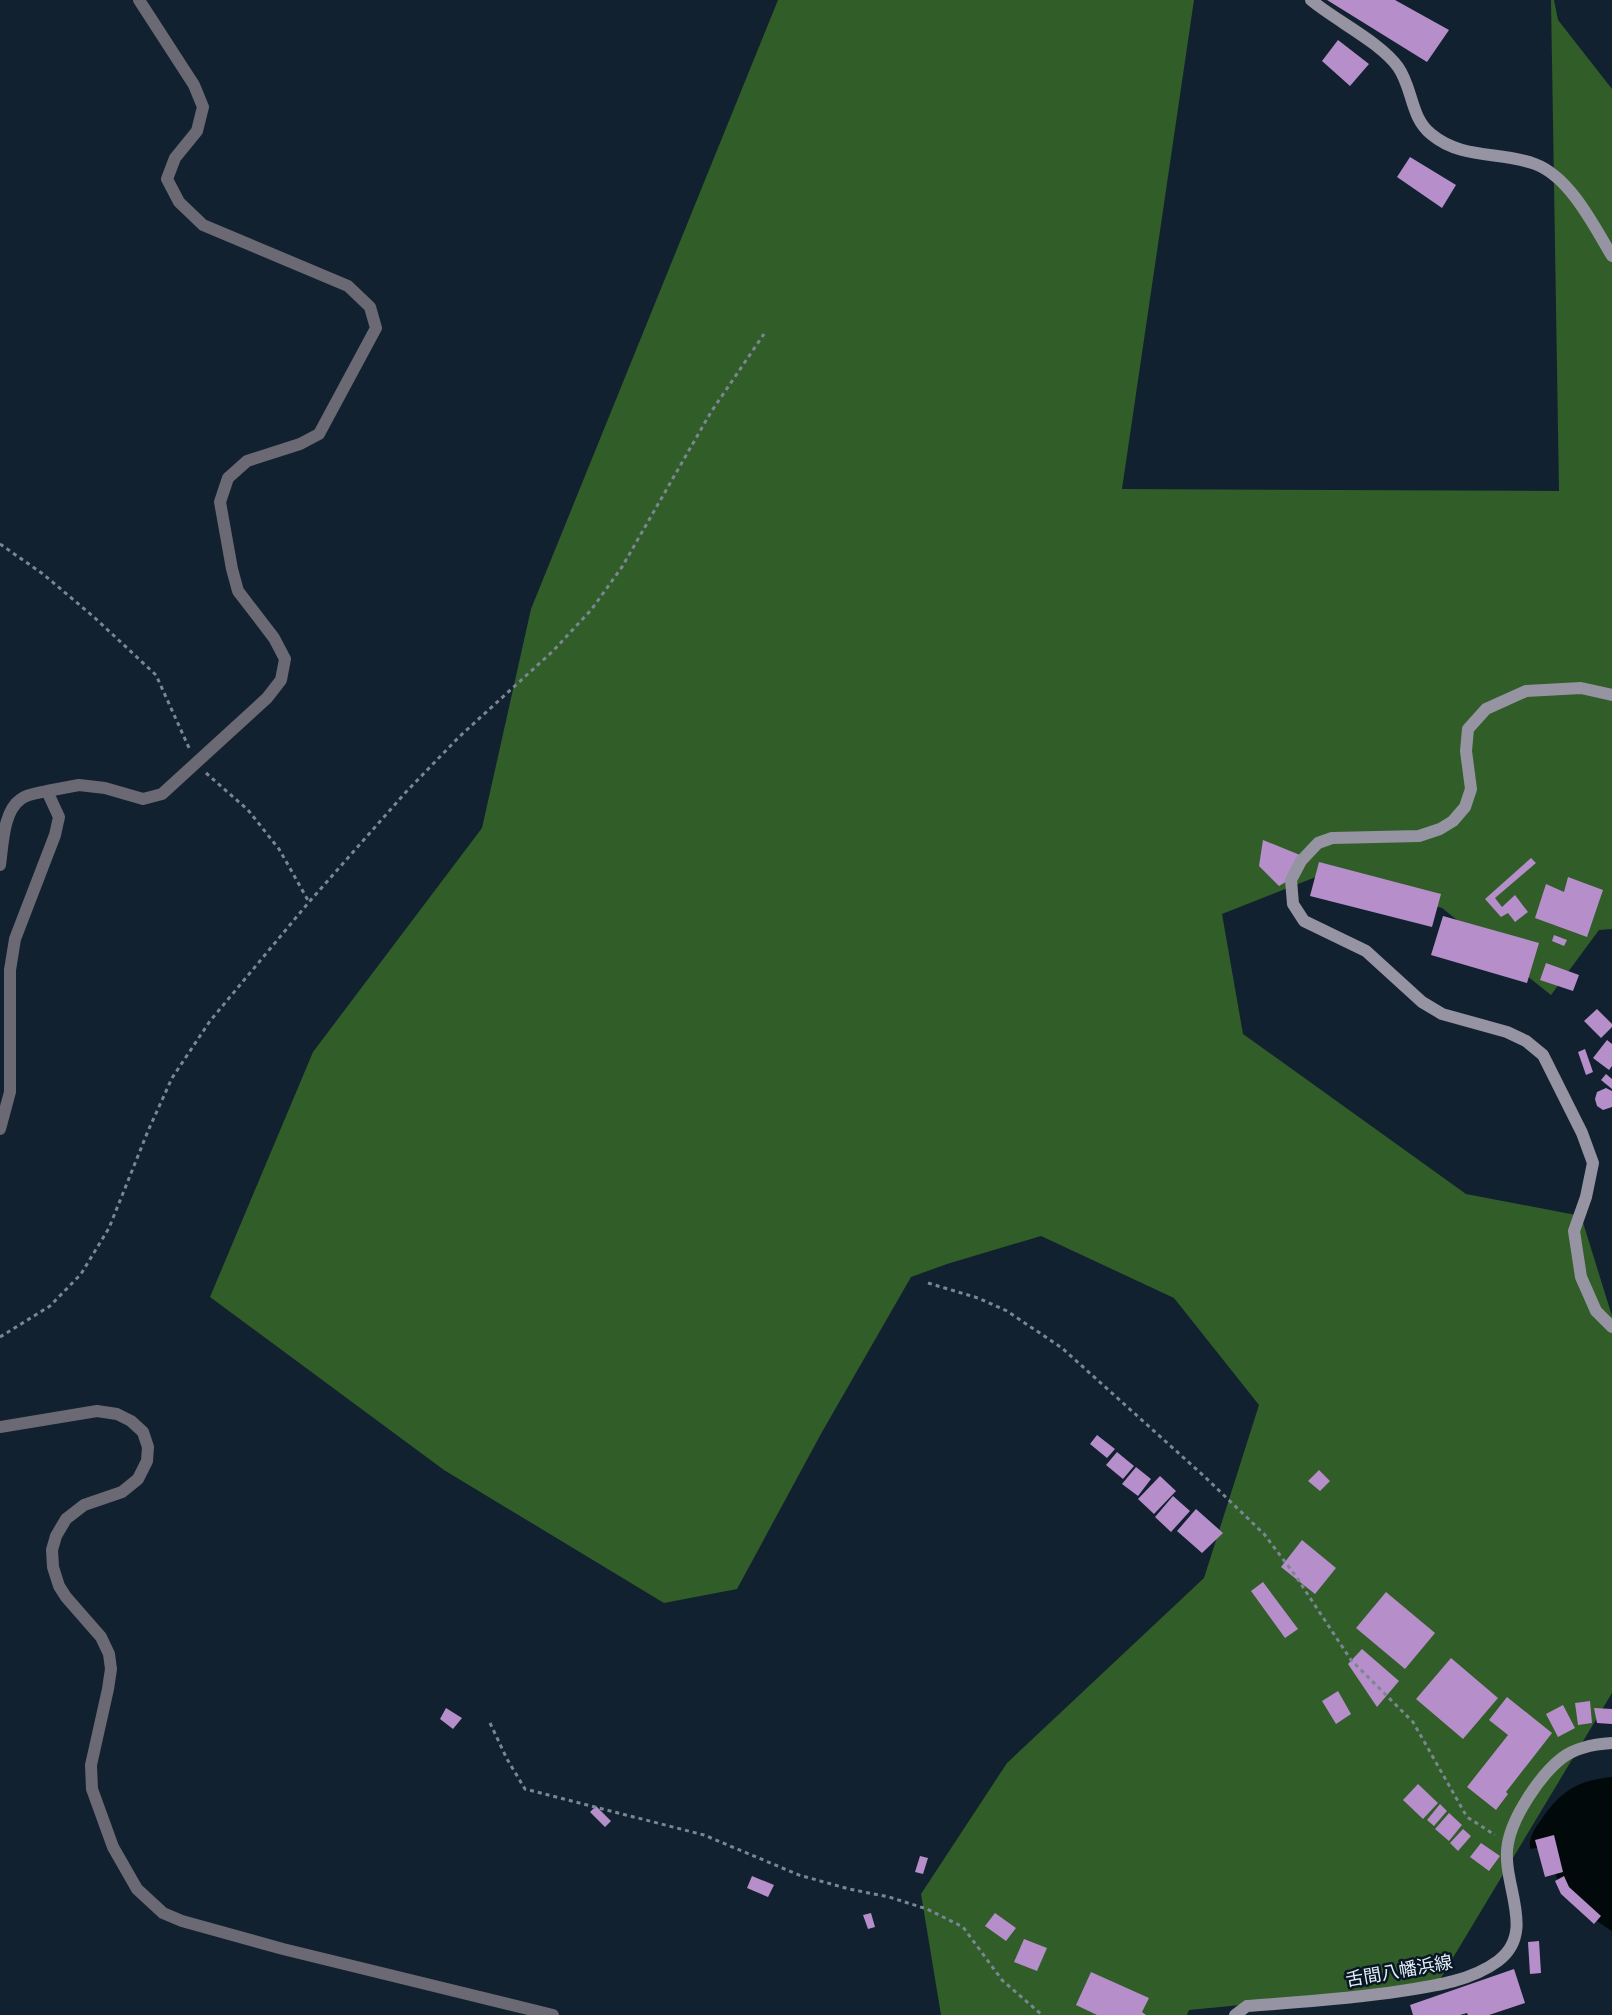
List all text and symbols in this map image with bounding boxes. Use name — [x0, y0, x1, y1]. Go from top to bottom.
street label: 舌間八幡浜線 — [1344, 1949, 1455, 1994]

